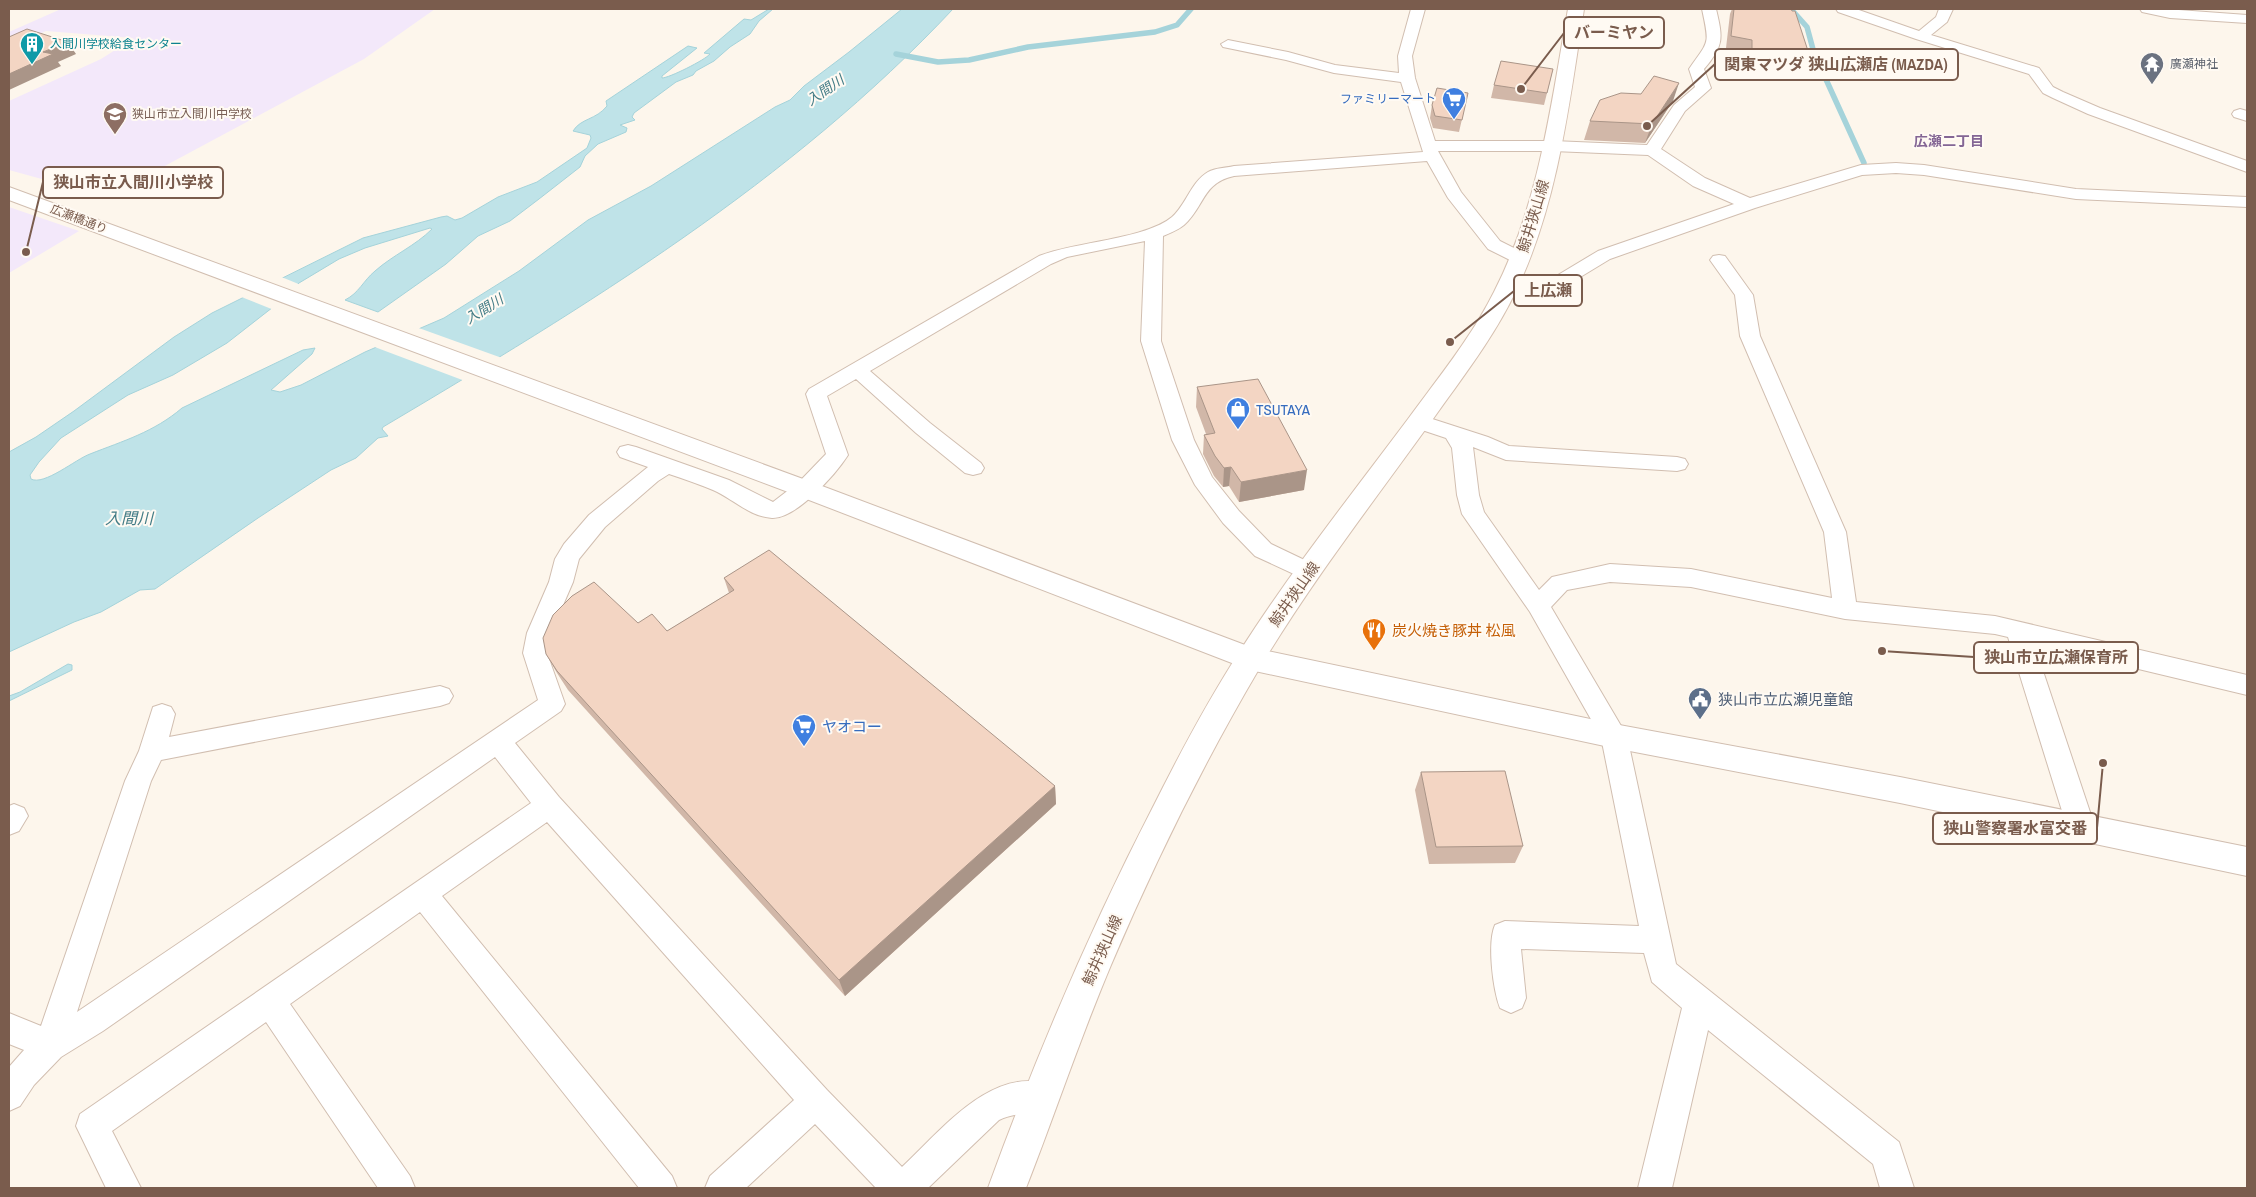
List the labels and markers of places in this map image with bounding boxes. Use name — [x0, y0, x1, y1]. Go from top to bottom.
callout: バーミヤン — [1564, 17, 1664, 48]
building icon: 入間川学校給食センター — [19, 31, 45, 65]
place label: 入間川学校給食センター — [50, 36, 182, 52]
callout: 関東マツダ 狭山広瀬店 (MAZDA) — [1715, 49, 1958, 80]
temple icon: 廣瀬神社 — [2139, 51, 2165, 85]
place label: 廣瀬神社 — [2170, 56, 2218, 72]
supermarket icon: ファミリーマート — [1441, 86, 1467, 120]
place label: ファミリーマート — [1340, 91, 1436, 107]
school or university icon: 狭山市立入間川中学校 — [102, 101, 128, 135]
place label: 狭山市立入間川中学校 — [132, 106, 252, 122]
callout: 狭山市立入間川小学校 — [43, 167, 223, 198]
callout: 上広瀬 — [1514, 275, 1582, 306]
shop icon: TSUTAYA — [1225, 396, 1251, 430]
place label: TSUTAYA — [1256, 399, 1311, 420]
restaurant icon: 炭火焼き豚丼 松風 — [1361, 617, 1387, 651]
place label: 炭火焼き豚丼 松風 — [1392, 620, 1515, 641]
callout: 狭山市立広瀬保育所 — [1974, 642, 2138, 673]
public building icon: 狭山市立広瀬児童館 — [1687, 686, 1713, 720]
place label: 狭山市立広瀬児童館 — [1718, 689, 1853, 710]
supermarket icon: ヤオコー — [791, 713, 817, 747]
place label: ヤオコー — [822, 716, 882, 737]
callout: 狭山警察署水富交番 — [1933, 813, 2097, 844]

